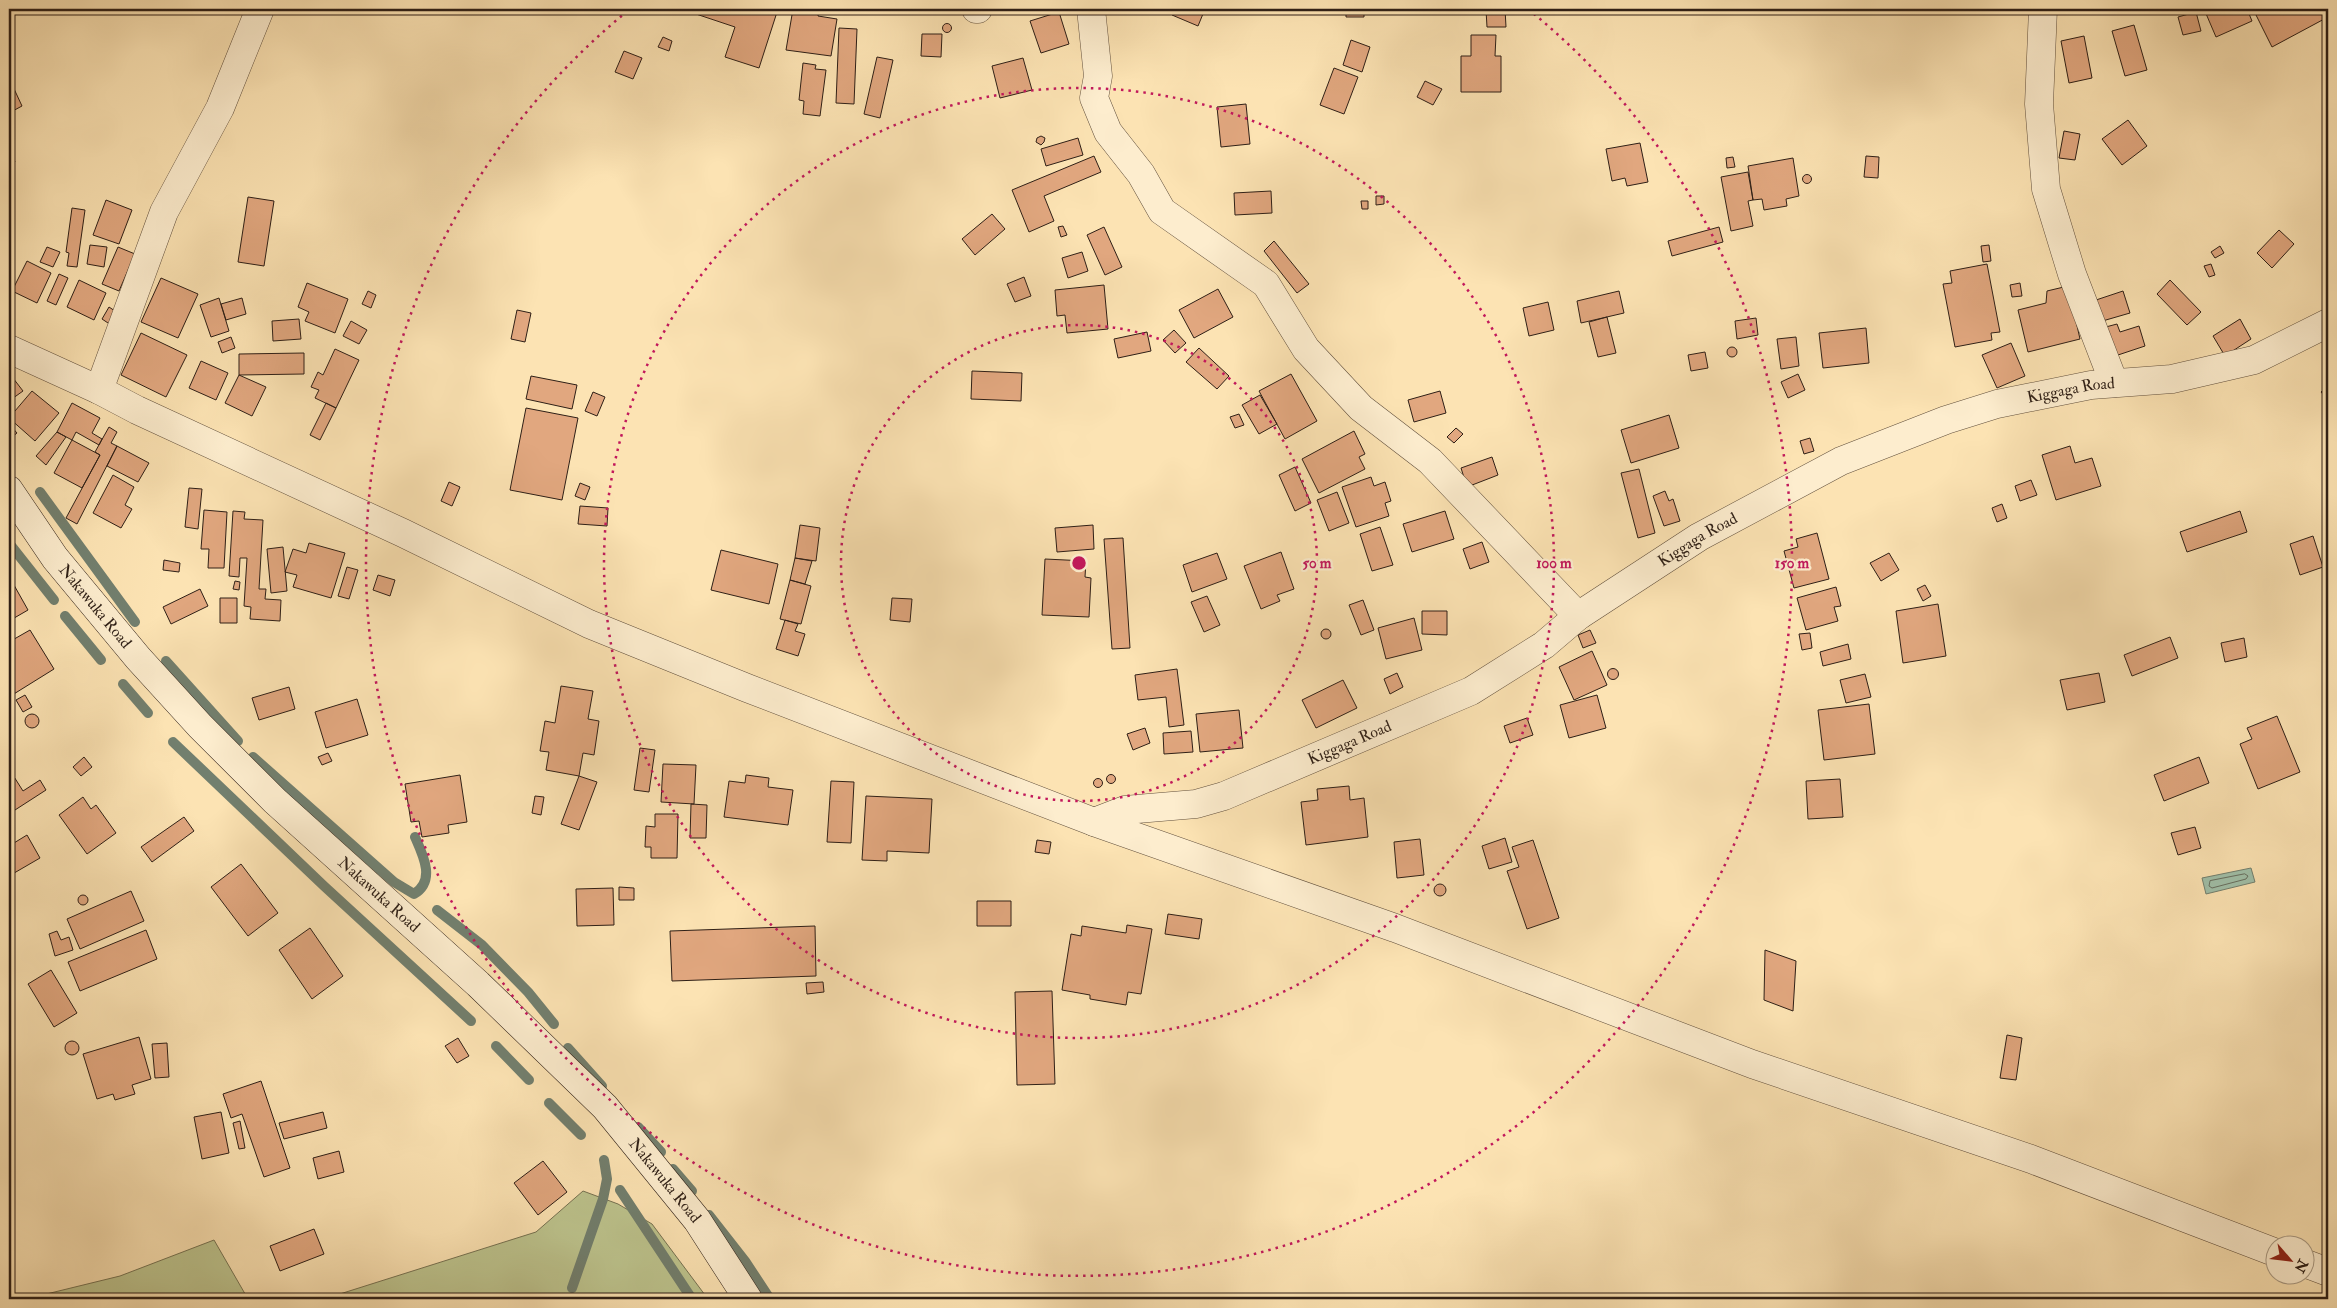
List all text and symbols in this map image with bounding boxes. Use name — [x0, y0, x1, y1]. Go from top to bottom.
street label: Kiggaga Road — [2025, 373, 2116, 408]
street label: Kiggaga Road — [1654, 508, 1741, 571]
centre of rings — [1070, 554, 1088, 572]
text: 50 m — [1303, 554, 1332, 573]
text: 100 m — [1536, 554, 1572, 573]
text: 150 m — [1775, 554, 1809, 573]
street label: Nakawuka Road — [54, 560, 136, 653]
street label: Kiggaga Road — [1305, 716, 1395, 769]
street label: Nakawuka Road — [334, 853, 424, 937]
street label: Nakawuka Road — [624, 1134, 705, 1227]
north arrow — [2264, 1236, 2314, 1286]
text: N — [2290, 1255, 2312, 1276]

